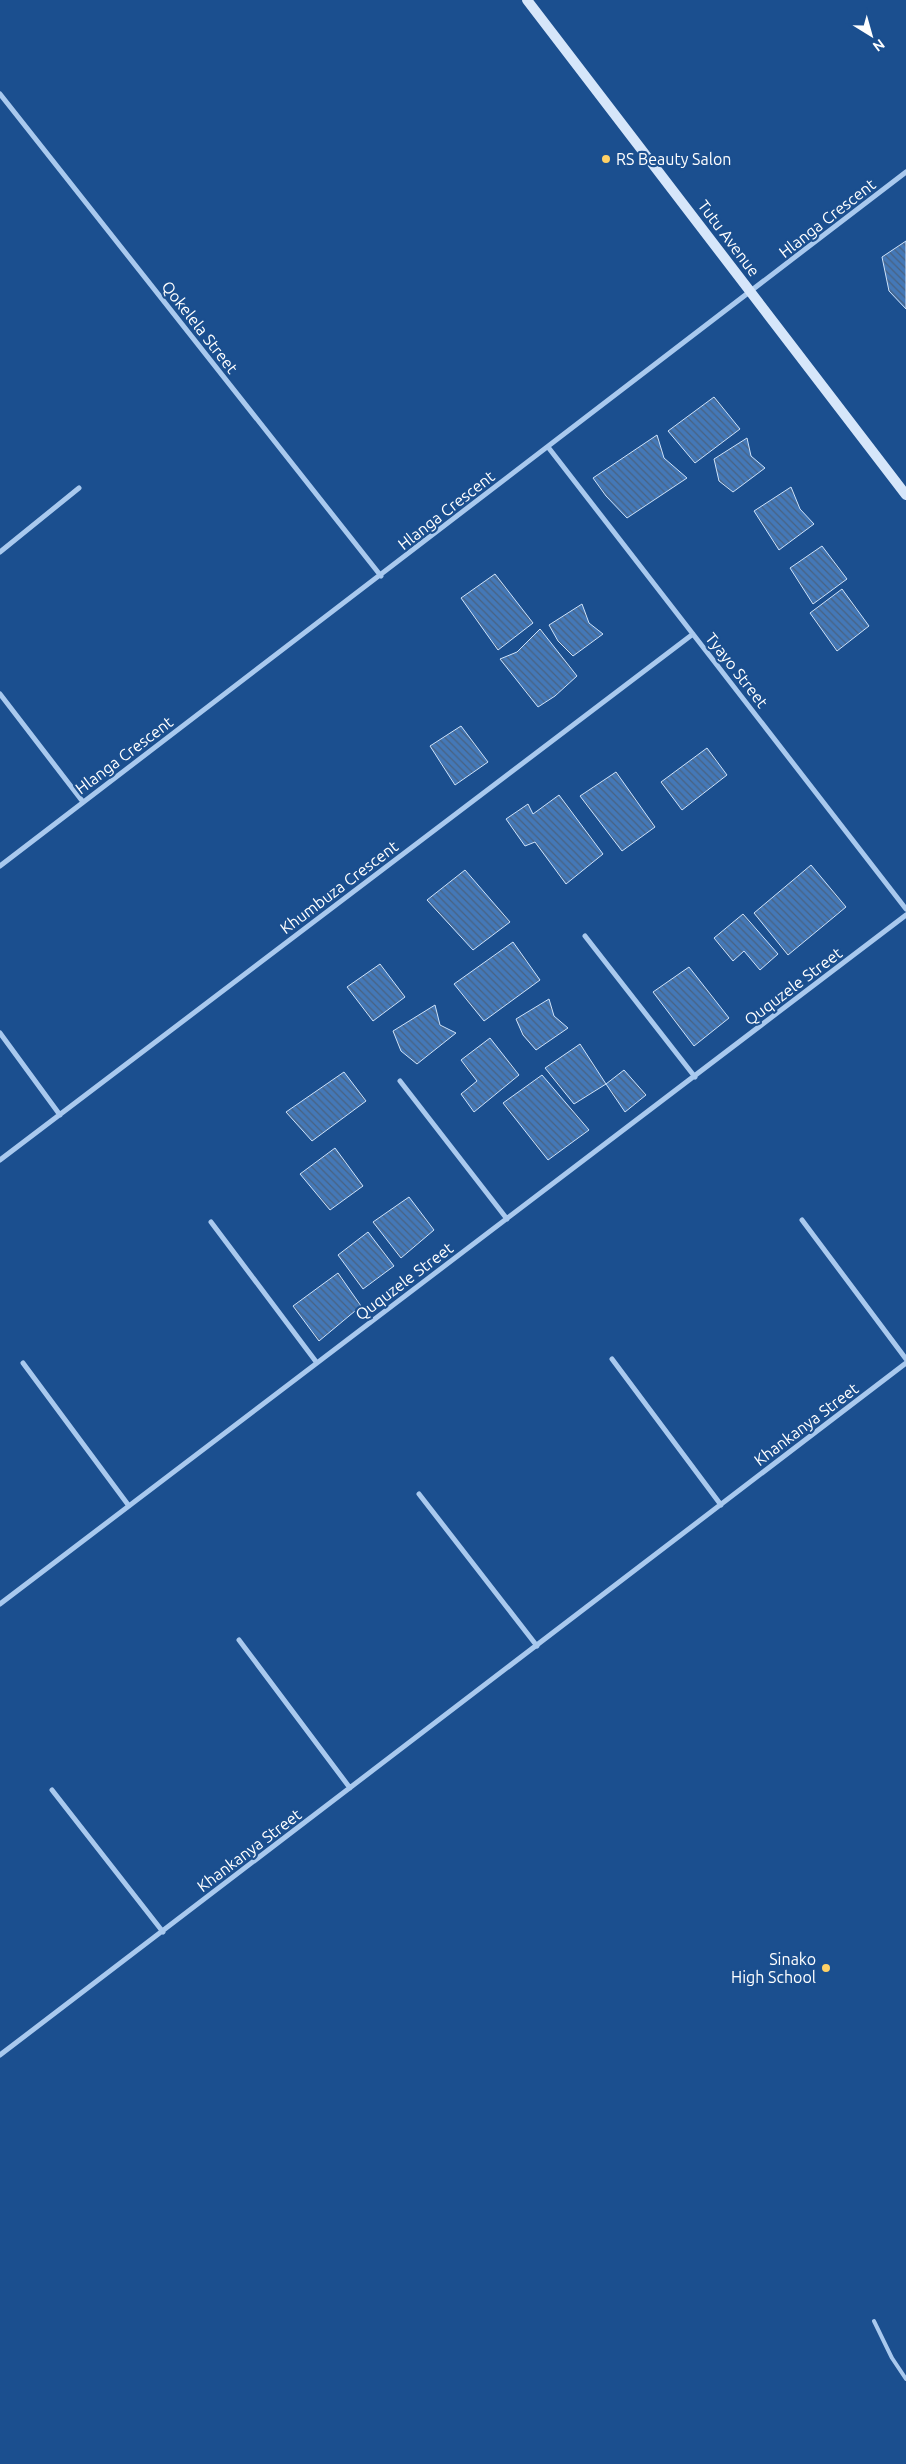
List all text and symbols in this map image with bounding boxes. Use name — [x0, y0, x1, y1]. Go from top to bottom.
north arrow — [846, 10, 896, 60]
text: N — [870, 36, 888, 55]
place label: RS Beauty Salon — [616, 150, 731, 168]
marker: RS Beauty Salon — [600, 153, 612, 165]
street label: Hlanga Crescent — [775, 174, 879, 261]
street label: Tutu Avenue — [695, 196, 763, 280]
street label: Qokelela Street — [158, 277, 242, 377]
street label: Hlanga Crescent — [394, 466, 498, 553]
street label: Tyayo Street — [702, 629, 772, 712]
street label: Hlanga Crescent — [72, 712, 177, 797]
street label: Khumbuza Crescent — [277, 836, 402, 937]
street label: Ququzele Street — [741, 943, 846, 1029]
street label: Ququzele Street — [352, 1238, 457, 1324]
street label: Khankanya Street — [750, 1379, 862, 1469]
street label: Khankanya Street — [193, 1805, 305, 1895]
place label: Sinako High School — [731, 1950, 816, 1986]
marker: Sinako High School — [820, 1962, 832, 1974]

